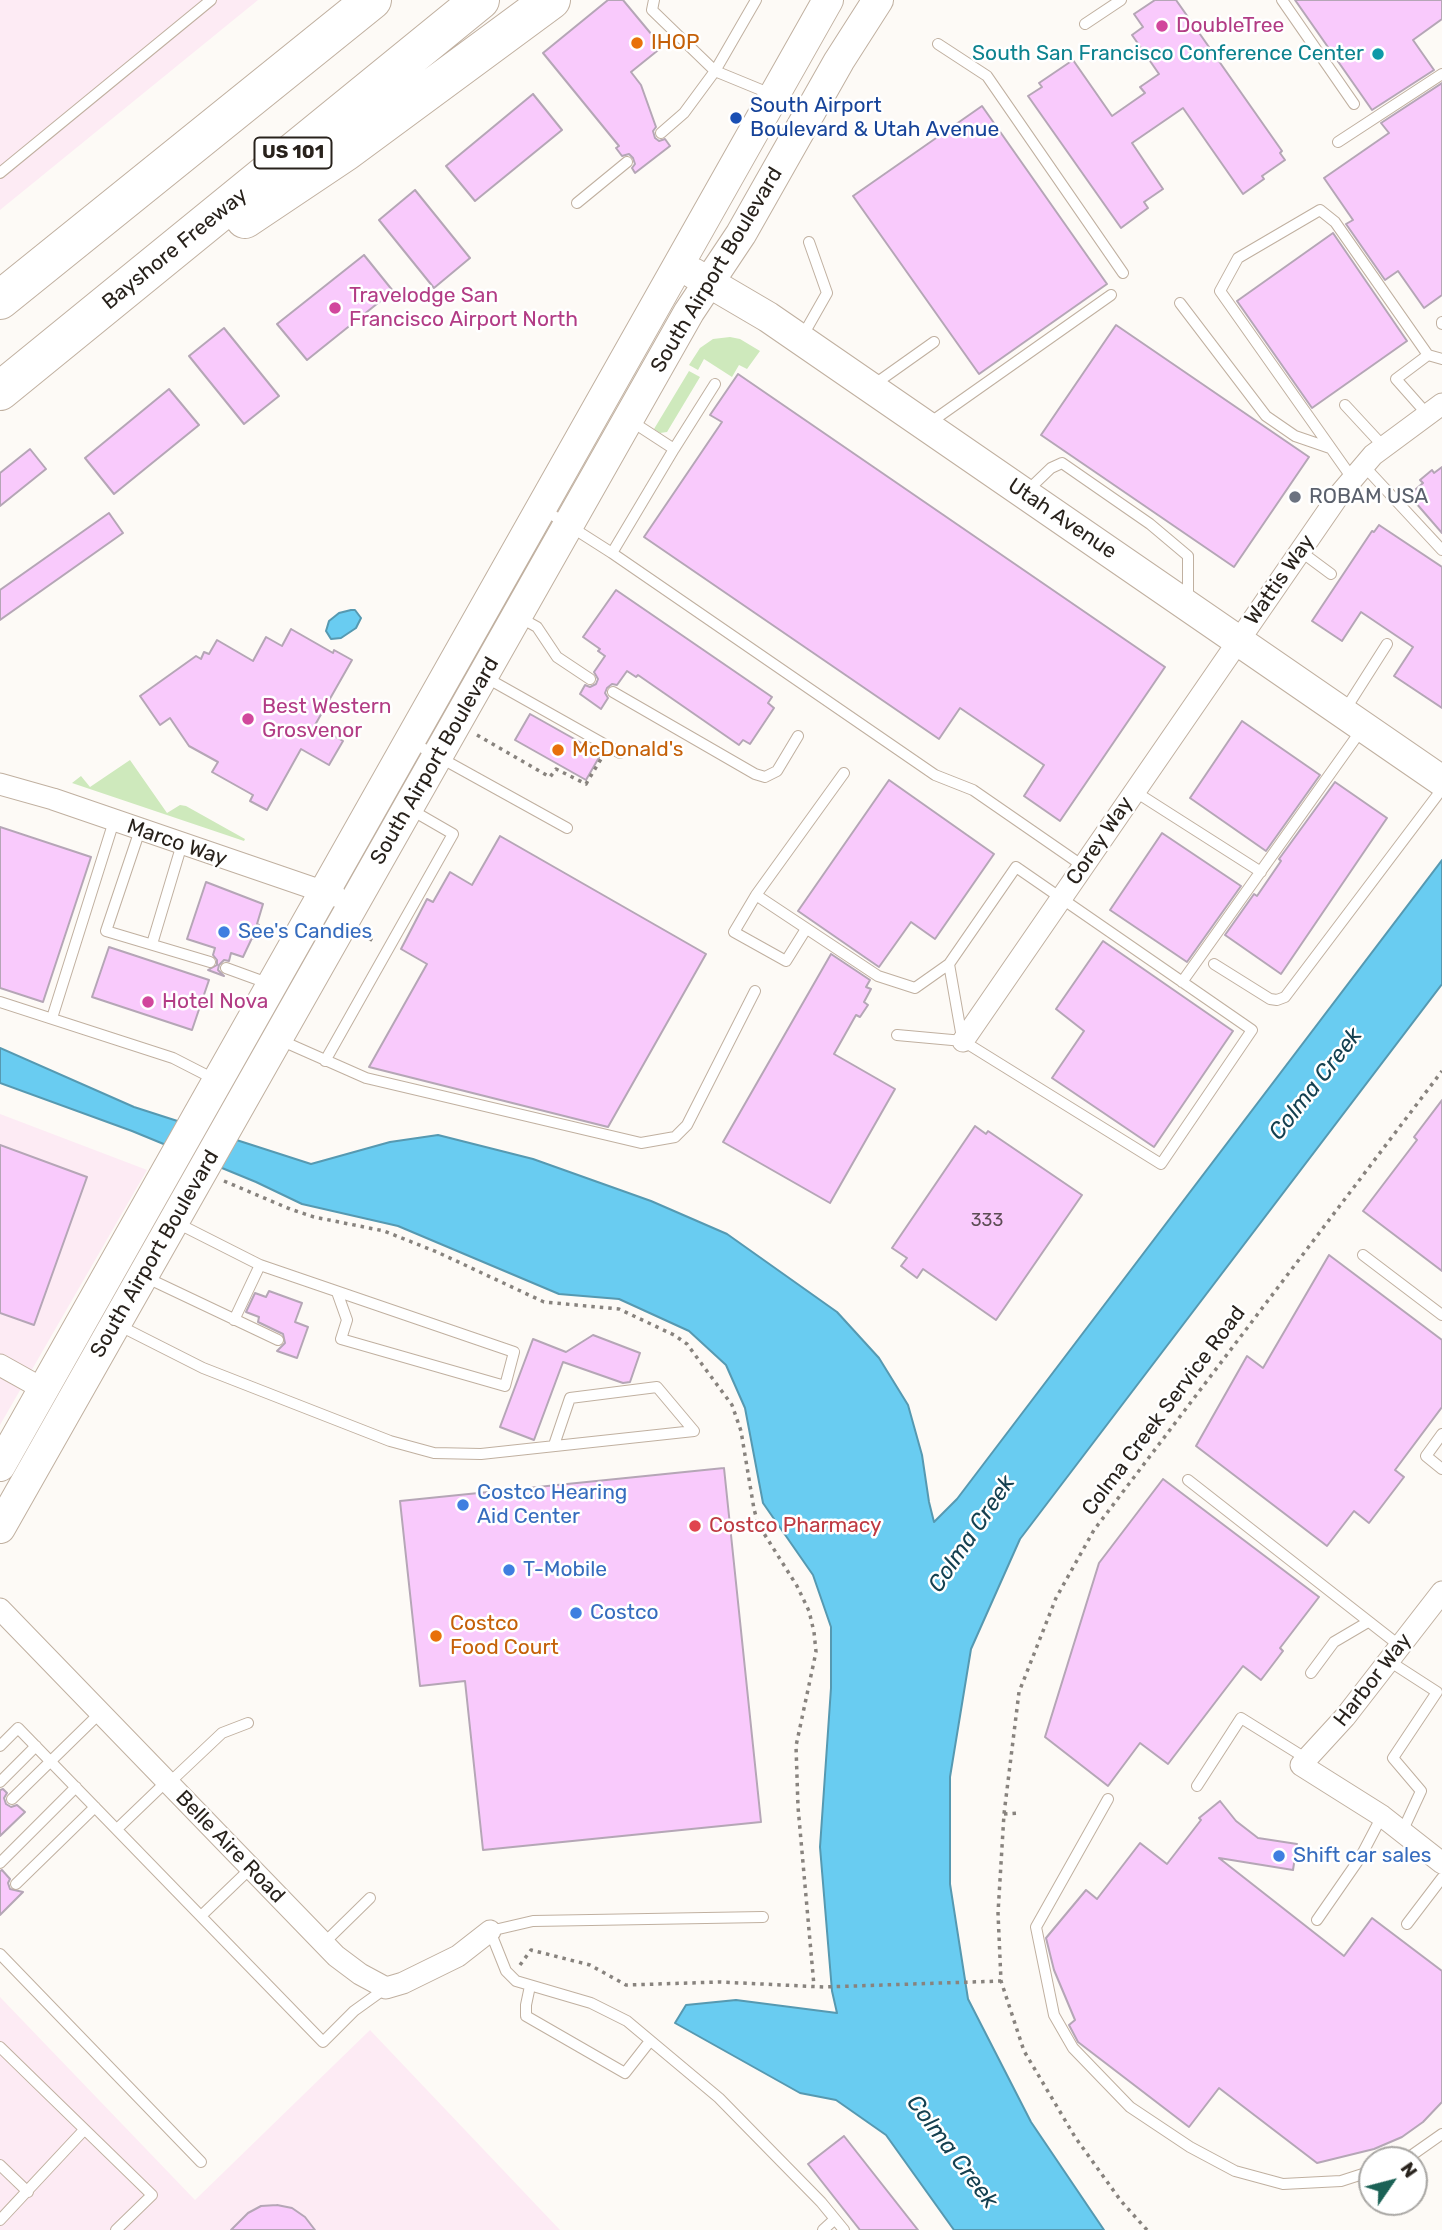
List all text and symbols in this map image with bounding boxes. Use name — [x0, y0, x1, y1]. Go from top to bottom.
place label: DoubleTree — [1176, 13, 1284, 39]
marker: DoubleTree — [1154, 18, 1170, 34]
place label: IHOP — [651, 30, 699, 56]
marker: IHOP — [629, 35, 645, 51]
place label: South San Francisco Conference Center — [972, 41, 1364, 67]
marker: South San Francisco Conference Center — [1370, 46, 1386, 62]
place label: South Airport Boulevard & Utah Avenue — [750, 93, 999, 143]
marker: South Airport Boulevard & Utah Avenue — [728, 110, 744, 126]
road number: US 101 — [254, 138, 332, 168]
street label: South Airport Boulevard — [646, 163, 788, 377]
street label: Bayshore Freeway — [97, 183, 253, 315]
place label: Travelodge San Francisco Airport North — [349, 283, 578, 333]
marker: Travelodge San Francisco Airport North — [327, 300, 343, 316]
street label: Utah Avenue — [1003, 473, 1121, 565]
place label: ROBAM USA — [1309, 484, 1428, 510]
marker: ROBAM USA — [1287, 489, 1303, 505]
street label: Wattis Way — [1240, 530, 1320, 630]
street label: South Airport Boulevard — [365, 653, 505, 869]
place label: Best Western Grosvenor — [262, 694, 391, 744]
marker: Best Western Grosvenor — [240, 711, 256, 727]
place label: McDonald's — [572, 737, 684, 763]
marker: McDonald's — [550, 742, 566, 758]
street label: Corey Way — [1061, 792, 1139, 890]
street label: Marco Way — [124, 814, 230, 872]
place label: See's Candies — [238, 919, 372, 945]
marker: See's Candies — [216, 924, 232, 940]
place label: Hotel Nova — [162, 989, 268, 1015]
marker: Hotel Nova — [140, 994, 156, 1010]
water label: Colma Creek — [1264, 1022, 1368, 1146]
street label: South Airport Boulevard — [85, 1146, 225, 1362]
house number: 333 — [971, 1210, 1003, 1232]
street label: Colma Creek Service Road — [1077, 1301, 1251, 1521]
water label: Colma Creek — [923, 1470, 1021, 1598]
place label: Costco Hearing Aid Center — [477, 1480, 627, 1530]
marker: Costco Hearing Aid Center — [455, 1497, 471, 1513]
place label: Costco Pharmacy — [709, 1513, 882, 1539]
marker: Costco Pharmacy — [687, 1518, 703, 1534]
place label: T-Mobile — [523, 1557, 607, 1583]
marker: T-Mobile — [501, 1562, 517, 1578]
place label: Costco — [590, 1600, 659, 1626]
marker: Costco — [568, 1605, 584, 1621]
place label: Costco Food Court — [450, 1611, 559, 1661]
marker: Costco Food Court — [428, 1628, 444, 1644]
street label: Harbor Way — [1329, 1628, 1417, 1732]
street label: Belle Aire Road — [170, 1786, 290, 1908]
place label: Shift car sales — [1293, 1843, 1432, 1869]
marker: Shift car sales — [1271, 1848, 1287, 1864]
water label: Colma Creek — [900, 2090, 1004, 2214]
north arrow — [1358, 2146, 1428, 2216]
text: N — [1396, 2158, 1422, 2182]

